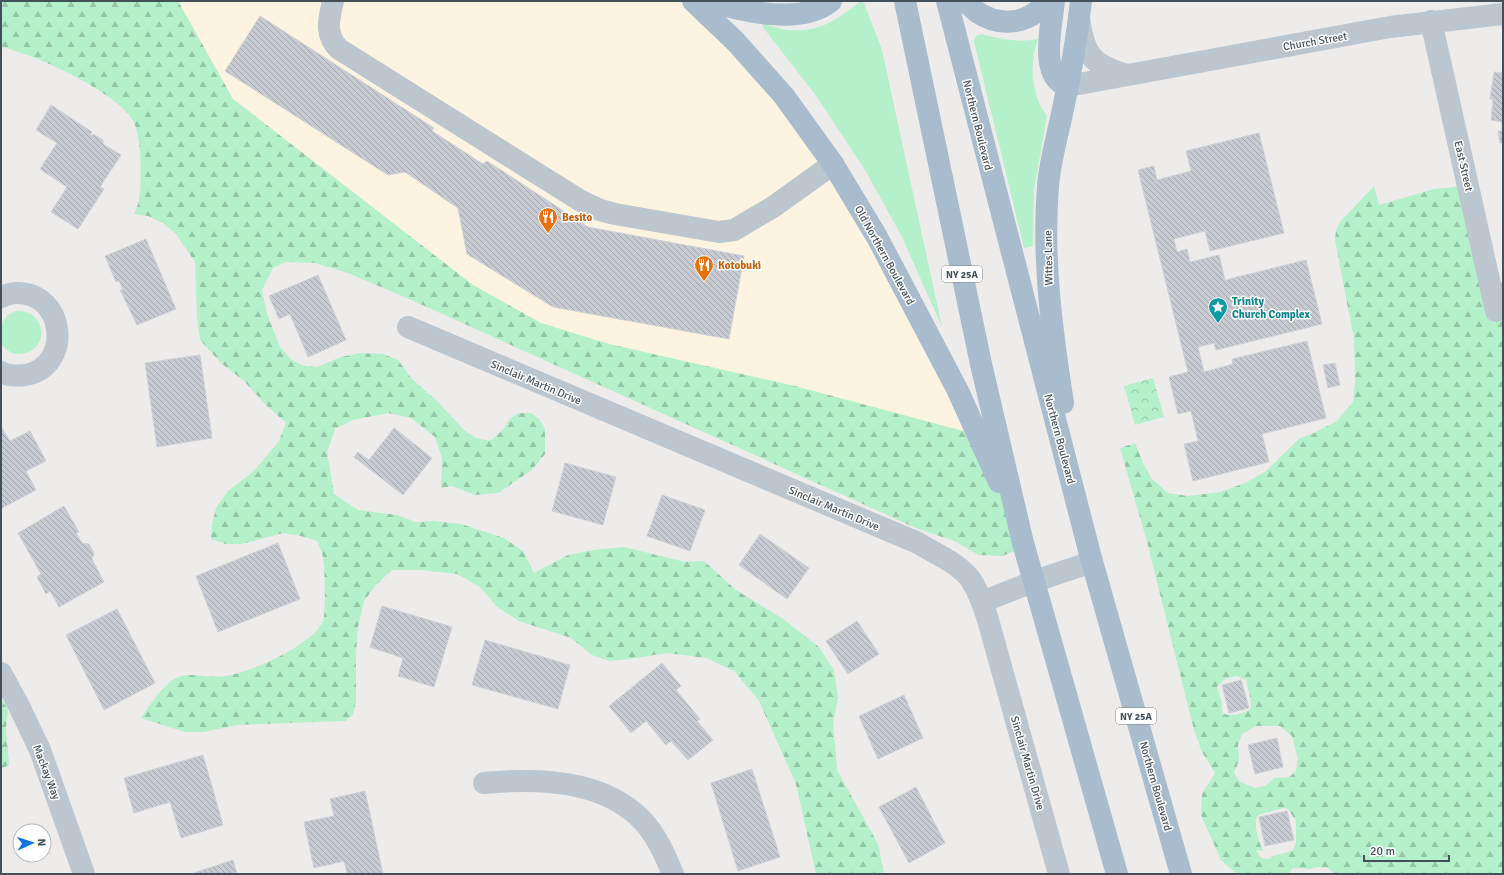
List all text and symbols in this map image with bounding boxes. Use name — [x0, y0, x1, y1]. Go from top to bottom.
street label: Church Street — [1282, 29, 1348, 54]
street label: Northern Boulevard — [960, 79, 995, 172]
street label: East Street — [1451, 140, 1476, 193]
street label: Old Northern Boulevard — [852, 203, 917, 307]
restaurant icon: Besito — [537, 206, 559, 234]
place label: Besito — [562, 211, 592, 224]
street label: Wittes Lane — [1042, 230, 1055, 286]
restaurant icon: Kotobuki — [693, 254, 715, 282]
place label: Kotobuki — [718, 259, 761, 272]
road number: NY 25A — [942, 266, 982, 282]
place label: Trinity Church Complex — [1232, 295, 1311, 321]
place icon: Trinity Church Complex — [1207, 296, 1229, 324]
street label: Sinclair Martin Drive — [489, 357, 583, 407]
street label: Northern Boulevard — [1041, 393, 1078, 486]
street label: Sinclair Martin Drive — [787, 483, 881, 533]
road number: NY 25A — [1116, 708, 1156, 724]
street label: Sinclair Martin Drive — [1008, 715, 1047, 812]
street label: Northern Boulevard — [1137, 740, 1175, 833]
street label: Mackay Way — [30, 743, 63, 802]
north arrow — [12, 823, 52, 863]
scale bar — [1364, 837, 1449, 863]
text: N — [35, 838, 48, 847]
text: 20 m — [1370, 844, 1395, 859]

